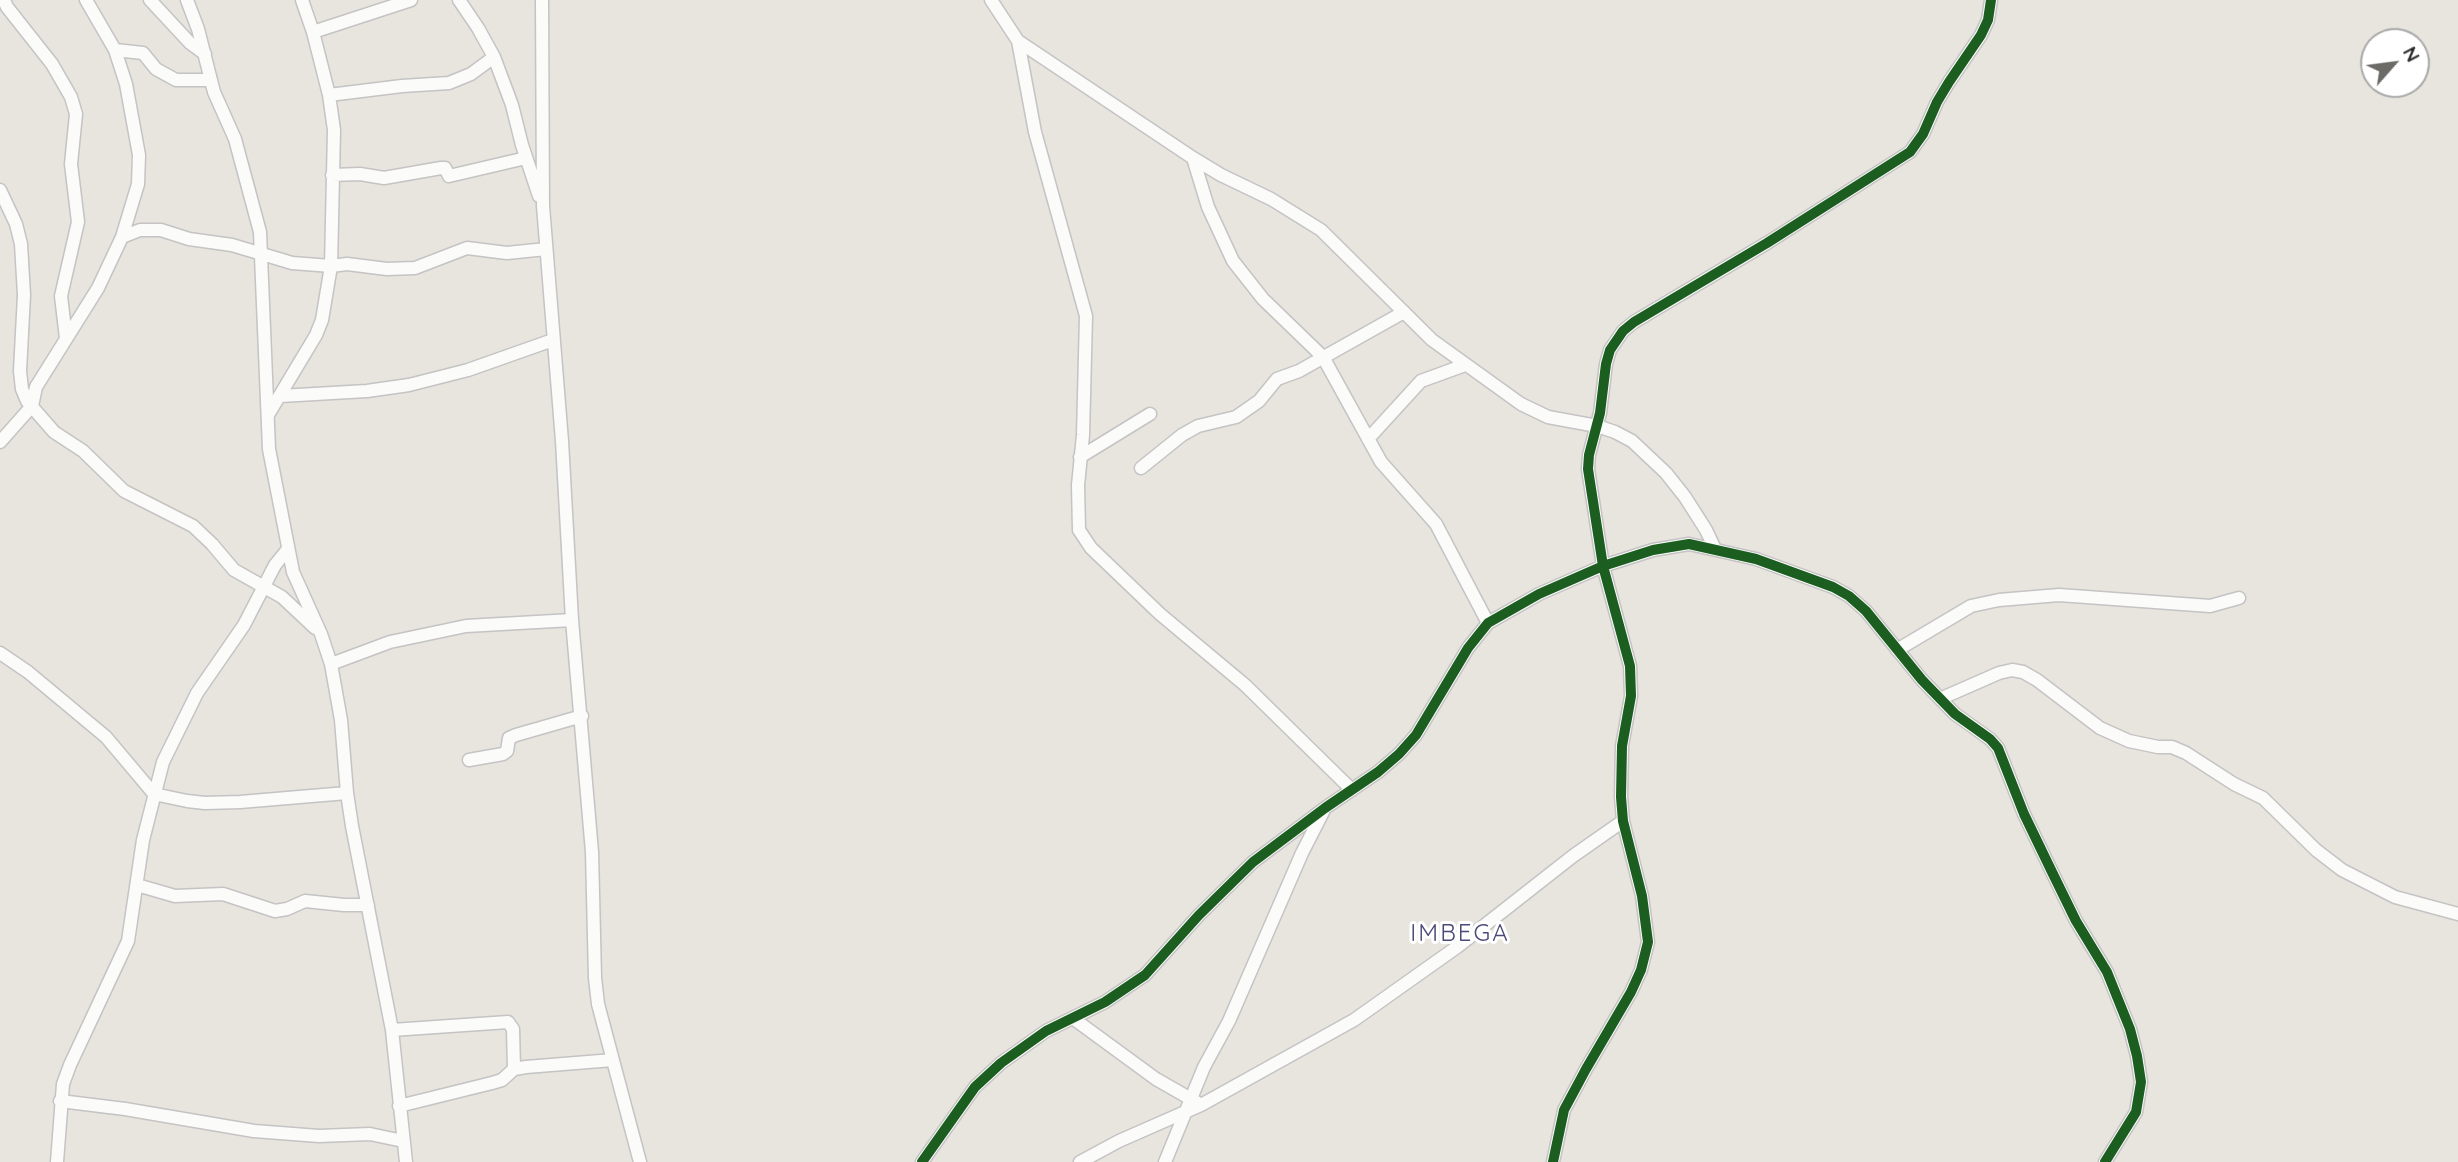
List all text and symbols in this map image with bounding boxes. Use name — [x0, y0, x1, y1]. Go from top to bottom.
north arrow — [2360, 28, 2430, 98]
text: N — [2398, 42, 2426, 66]
district label: IMBEGA — [1411, 920, 1509, 948]

